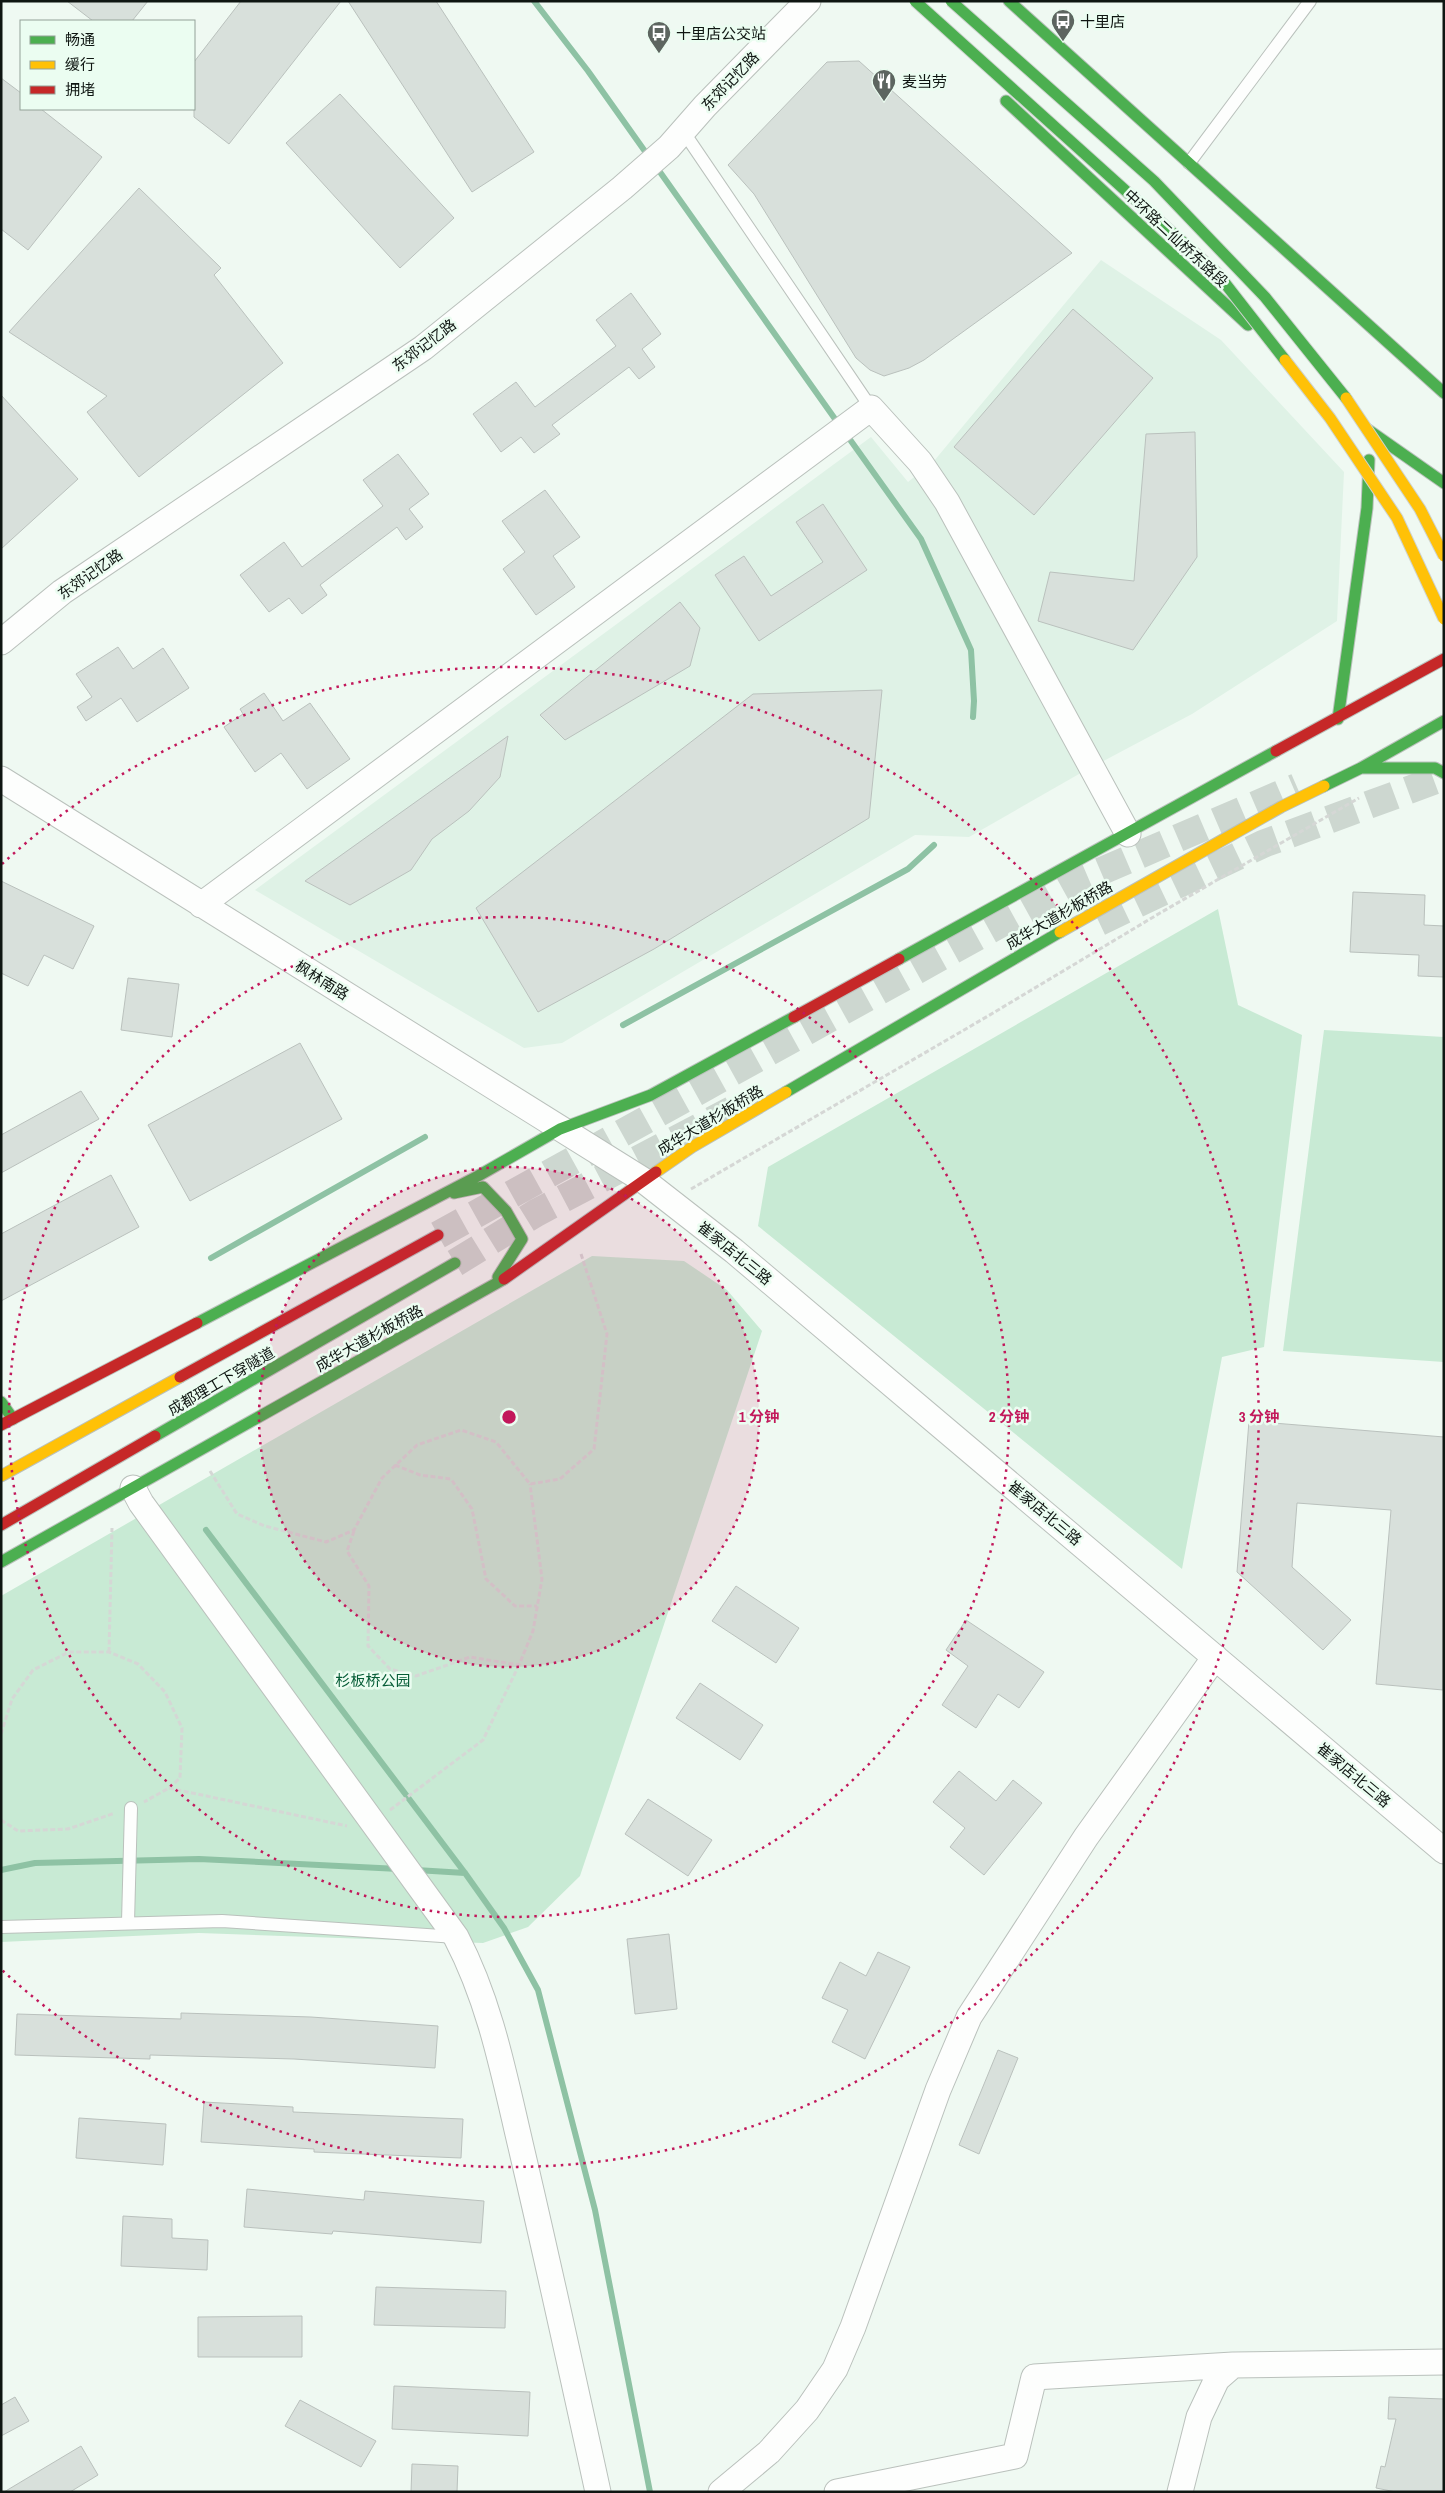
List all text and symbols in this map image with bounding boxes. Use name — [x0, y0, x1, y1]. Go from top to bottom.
bus stop icon: 十里店 — [1050, 8, 1076, 42]
place label: 十里店 — [1080, 11, 1125, 32]
legend — [20, 20, 195, 110]
bus stop icon: 十里店公交站 — [646, 20, 672, 54]
place label: 十里店公交站 — [676, 23, 766, 44]
text: 畅通 — [65, 29, 95, 50]
street label: 东郊记忆路 — [696, 47, 764, 115]
text: 缓行 — [65, 54, 95, 75]
restaurant icon: 麦当劳 — [871, 68, 897, 102]
place label: 麦当劳 — [902, 71, 947, 92]
text: 拥堵 — [65, 79, 95, 100]
street label: 中环路二仙桥东路段 — [1119, 184, 1233, 292]
street label: 东郊记忆路 — [388, 314, 460, 376]
street label: 东郊记忆路 — [53, 544, 127, 604]
street label: 成华大道杉板桥路 — [1002, 876, 1116, 954]
street label: 枫林南路 — [291, 955, 353, 1005]
street label: 成华大道杉板桥路 — [653, 1080, 767, 1160]
street label: 崔家店北三路 — [693, 1217, 777, 1289]
street label: 成华大道杉板桥路 — [311, 1300, 427, 1376]
street label: 成都理工下穿隧道 — [164, 1342, 278, 1420]
text: 1 分钟 — [739, 1406, 779, 1427]
text: 2 分钟 — [989, 1406, 1029, 1427]
text: 3 分钟 — [1239, 1406, 1279, 1427]
centre of rings — [500, 1408, 518, 1426]
street label: 崔家店北三路 — [1004, 1476, 1086, 1550]
park label: 杉板桥公园 — [335, 1670, 411, 1691]
street label: 崔家店北三路 — [1313, 1738, 1395, 1812]

